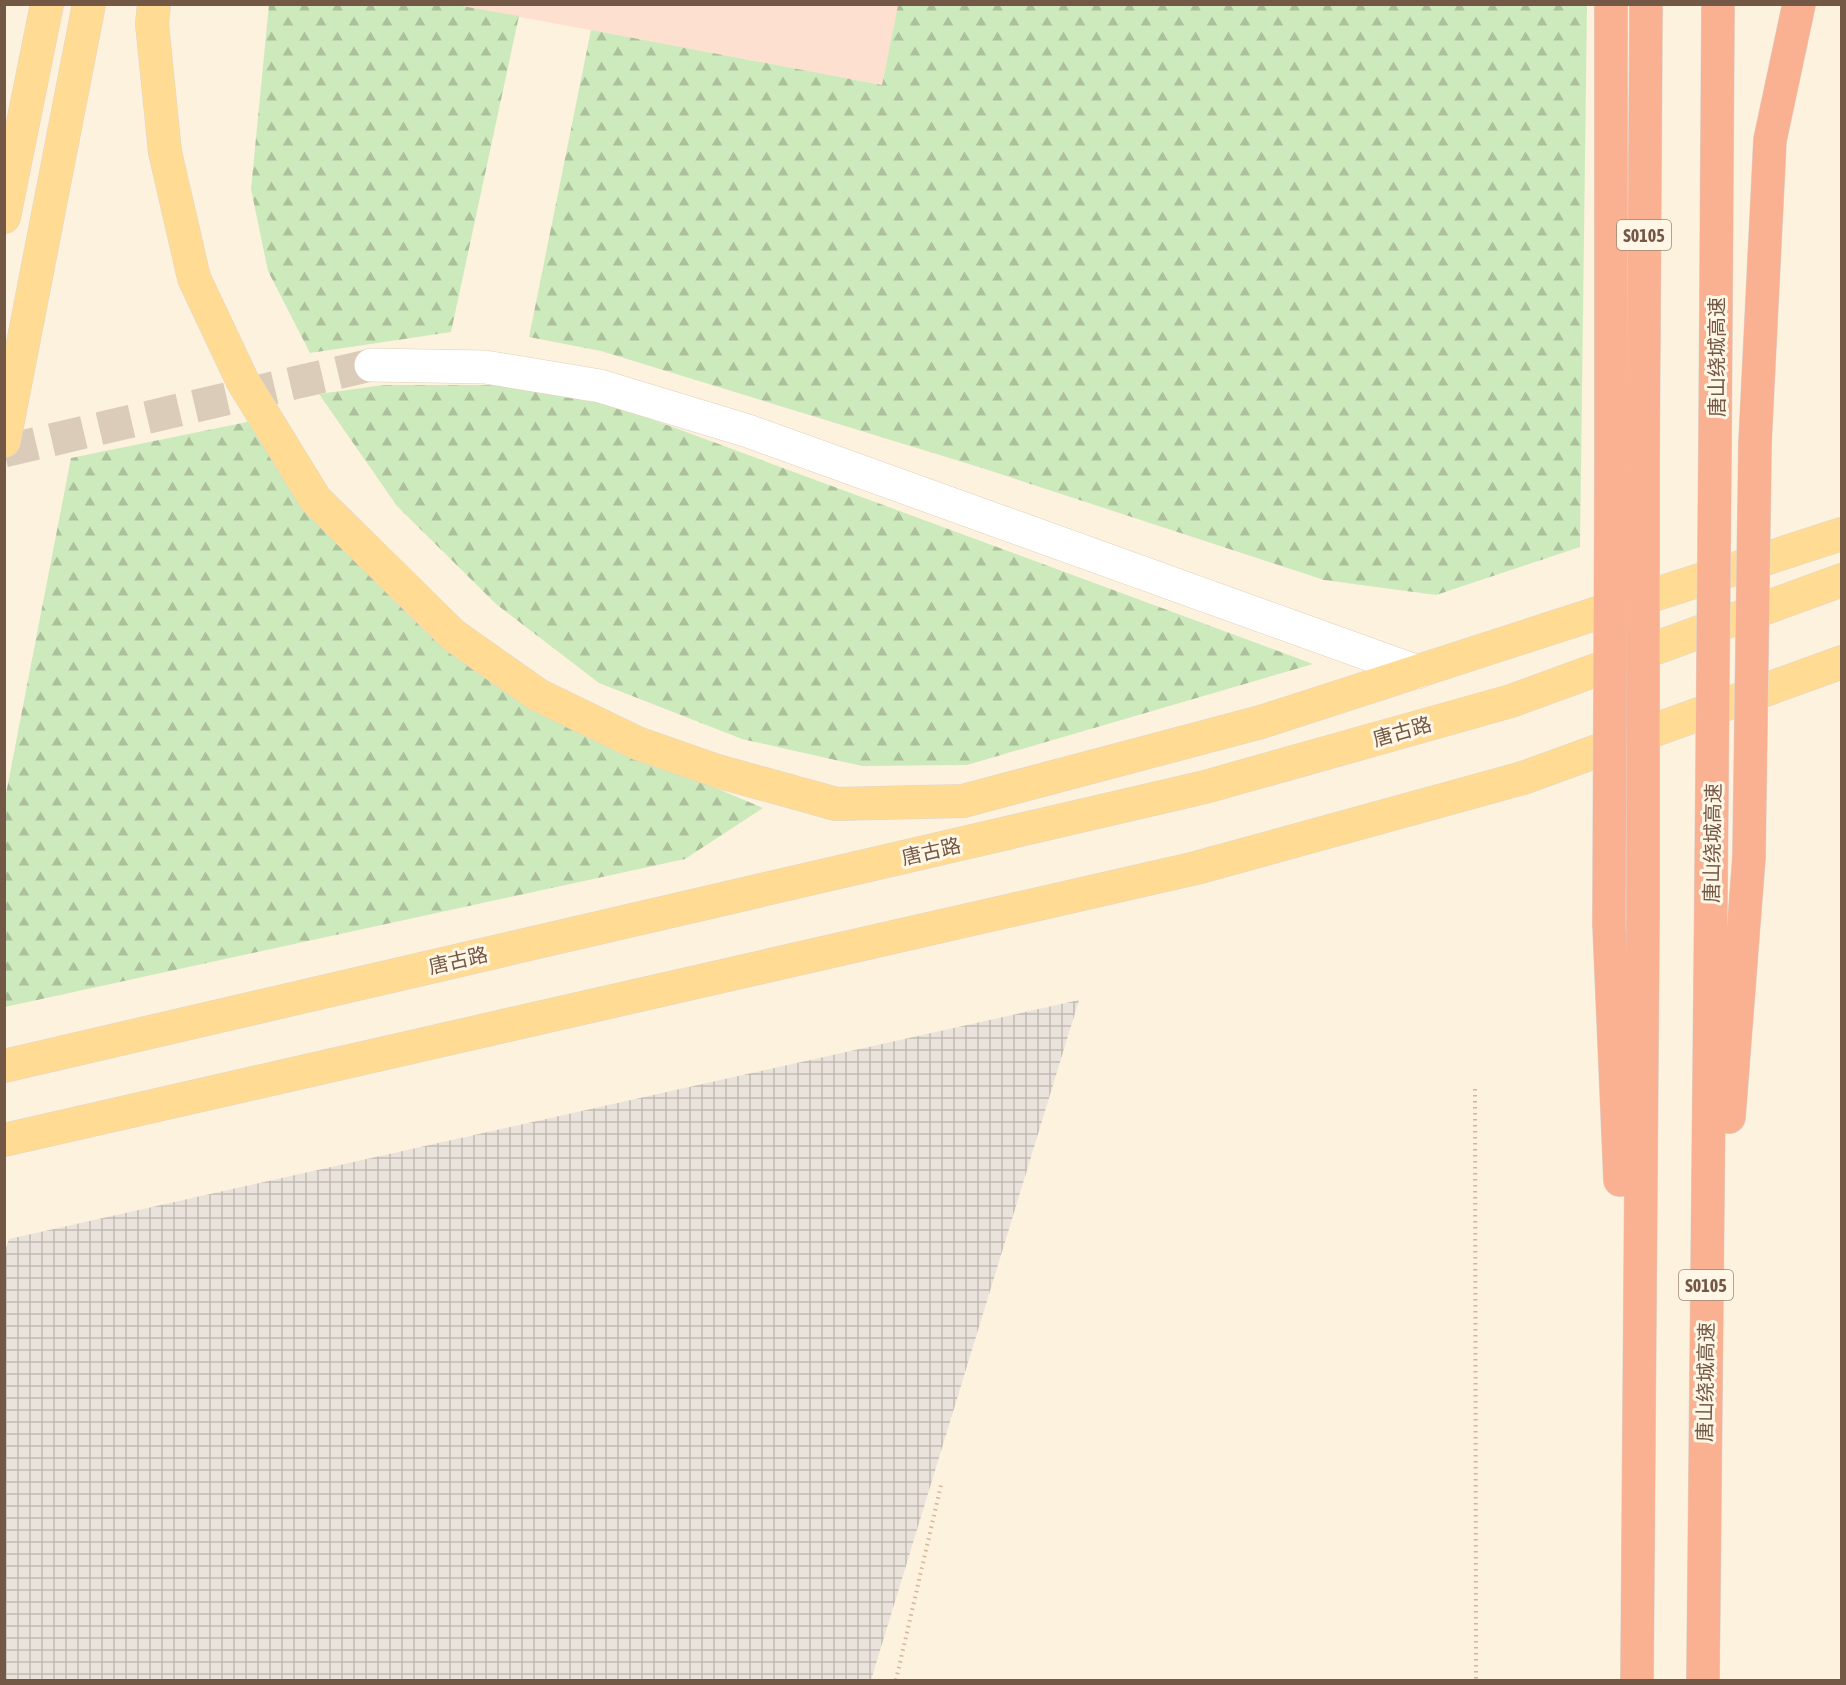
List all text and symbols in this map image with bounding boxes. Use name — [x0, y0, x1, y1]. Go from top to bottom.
road number: S0105 — [1617, 220, 1671, 250]
street label: 唐山绕城高速 — [1705, 297, 1728, 417]
street label: 唐古路 — [1370, 712, 1434, 750]
street label: 唐山绕城高速 — [1699, 783, 1725, 903]
street label: 唐古路 — [899, 833, 963, 869]
street label: 唐古路 — [426, 942, 490, 978]
road number: S0105 — [1679, 1270, 1733, 1300]
street label: 唐山绕城高速 — [1692, 1322, 1718, 1442]

